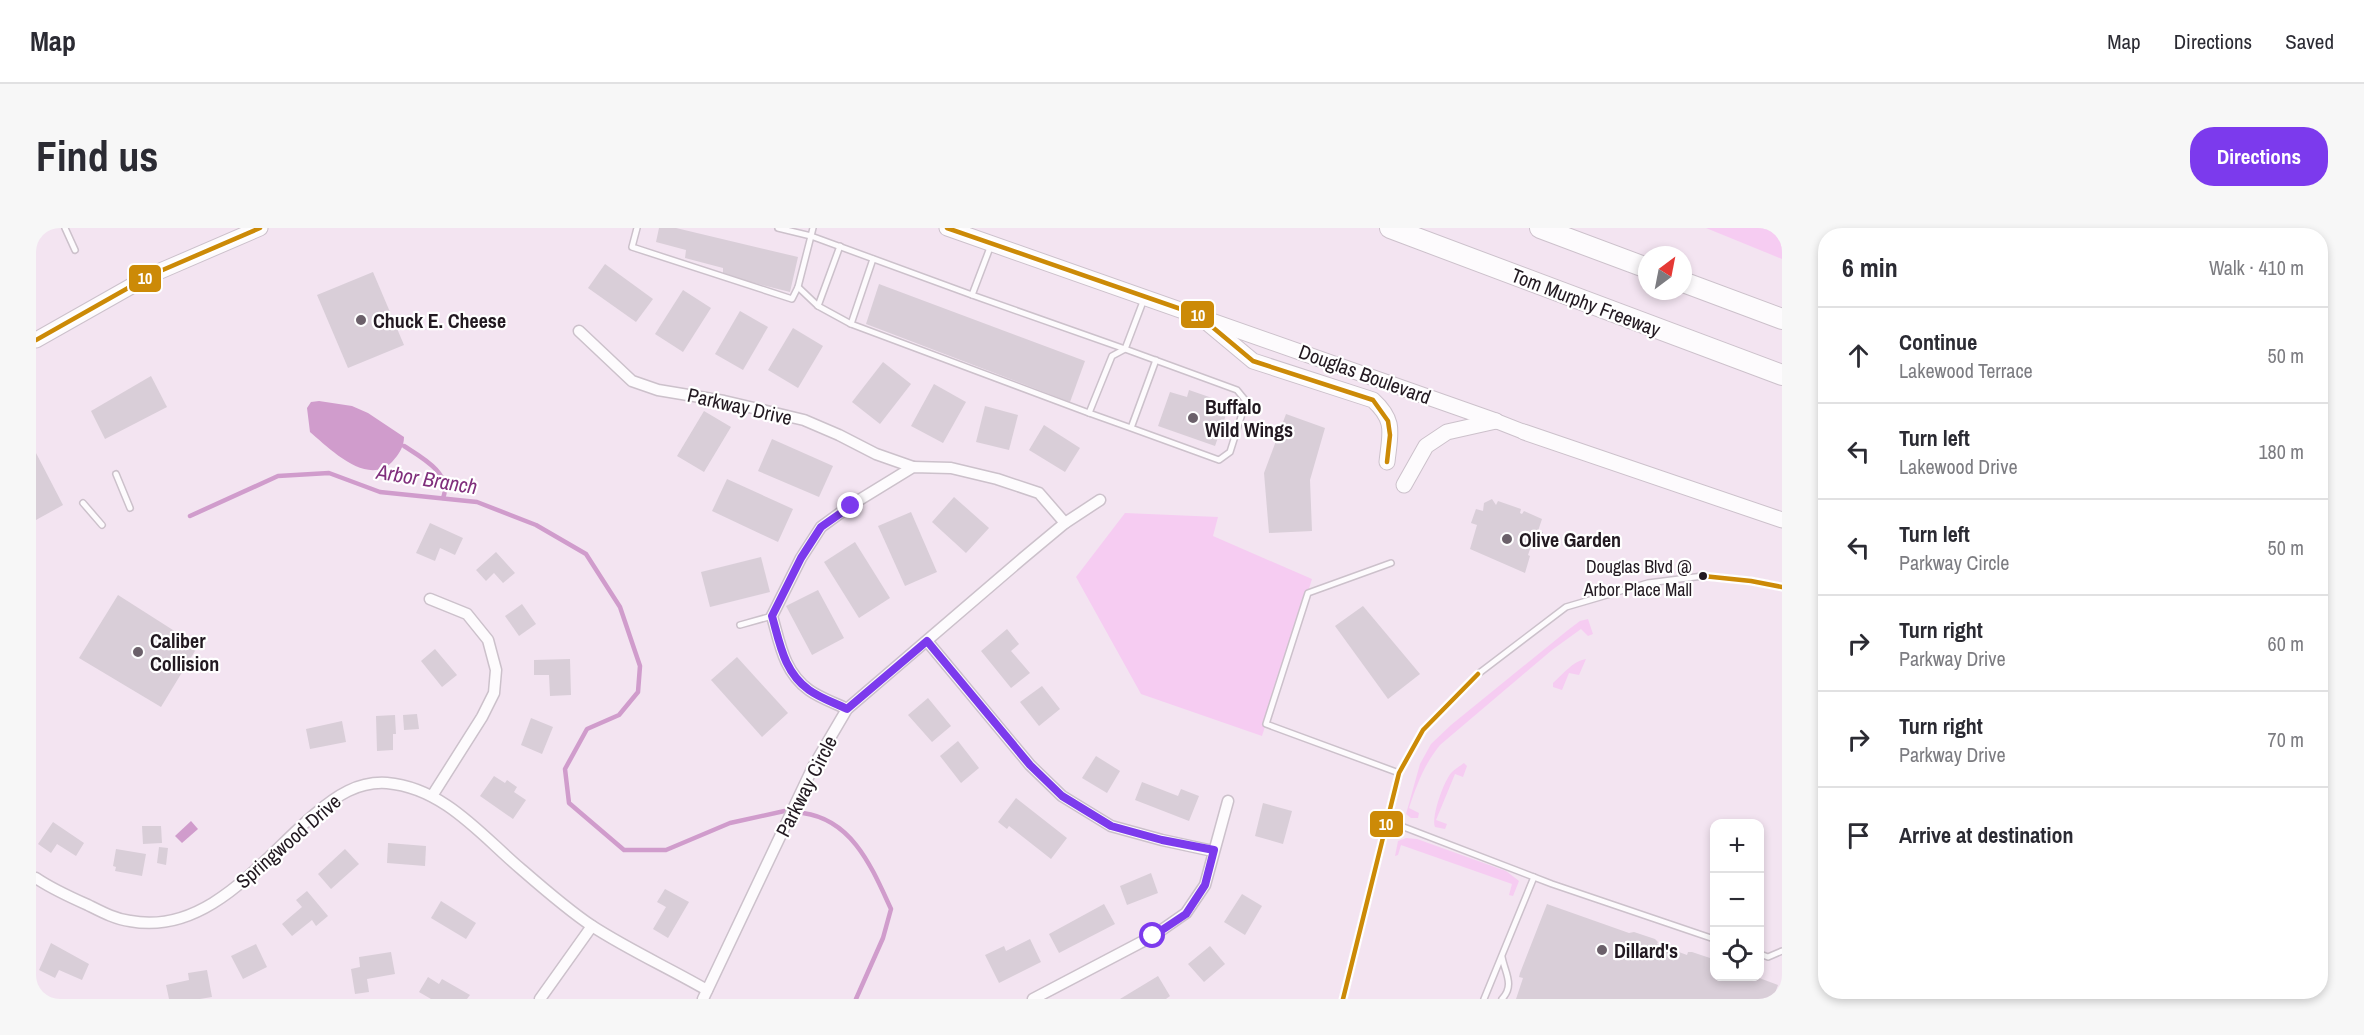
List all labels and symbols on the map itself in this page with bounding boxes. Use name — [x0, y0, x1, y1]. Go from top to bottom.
north arrow — [1638, 246, 1692, 300]
street label: Tom Murphy Freeway — [1508, 261, 1665, 343]
line badge: 10 — [128, 264, 162, 293]
text: 10 — [138, 267, 152, 289]
line badge: 10 — [1180, 300, 1215, 329]
text: 10 — [1191, 304, 1205, 326]
place label: Chuck E. Cheese — [373, 307, 506, 334]
marker: Chuck E. Cheese — [354, 313, 368, 327]
street label: Douglas Boulevard — [1295, 338, 1435, 410]
street label: Parkway Drive — [685, 381, 795, 431]
place label: Buffalo Wild Wings — [1205, 393, 1293, 443]
marker: Buffalo Wild Wings — [1186, 411, 1200, 425]
water label: Arbor Branch — [374, 457, 479, 501]
route end — [837, 492, 863, 518]
place label: Olive Garden — [1519, 526, 1621, 553]
marker: Olive Garden — [1500, 532, 1514, 546]
place label: Douglas Blvd @ Arbor Place Mall — [1583, 554, 1692, 602]
marker: Douglas Blvd @ Arbor Place Mall — [1697, 570, 1709, 582]
place label: Caliber Collision — [150, 627, 219, 677]
marker: Caliber Collision — [131, 645, 145, 659]
street label: Parkway Circle — [769, 731, 843, 841]
street label: Springwood Drive — [230, 788, 346, 894]
line badge: 10 — [1369, 810, 1404, 838]
text: 10 — [1379, 813, 1393, 835]
route start — [1139, 922, 1165, 948]
place label: Dillard's — [1614, 937, 1678, 964]
marker: Dillard's — [1595, 943, 1609, 957]

